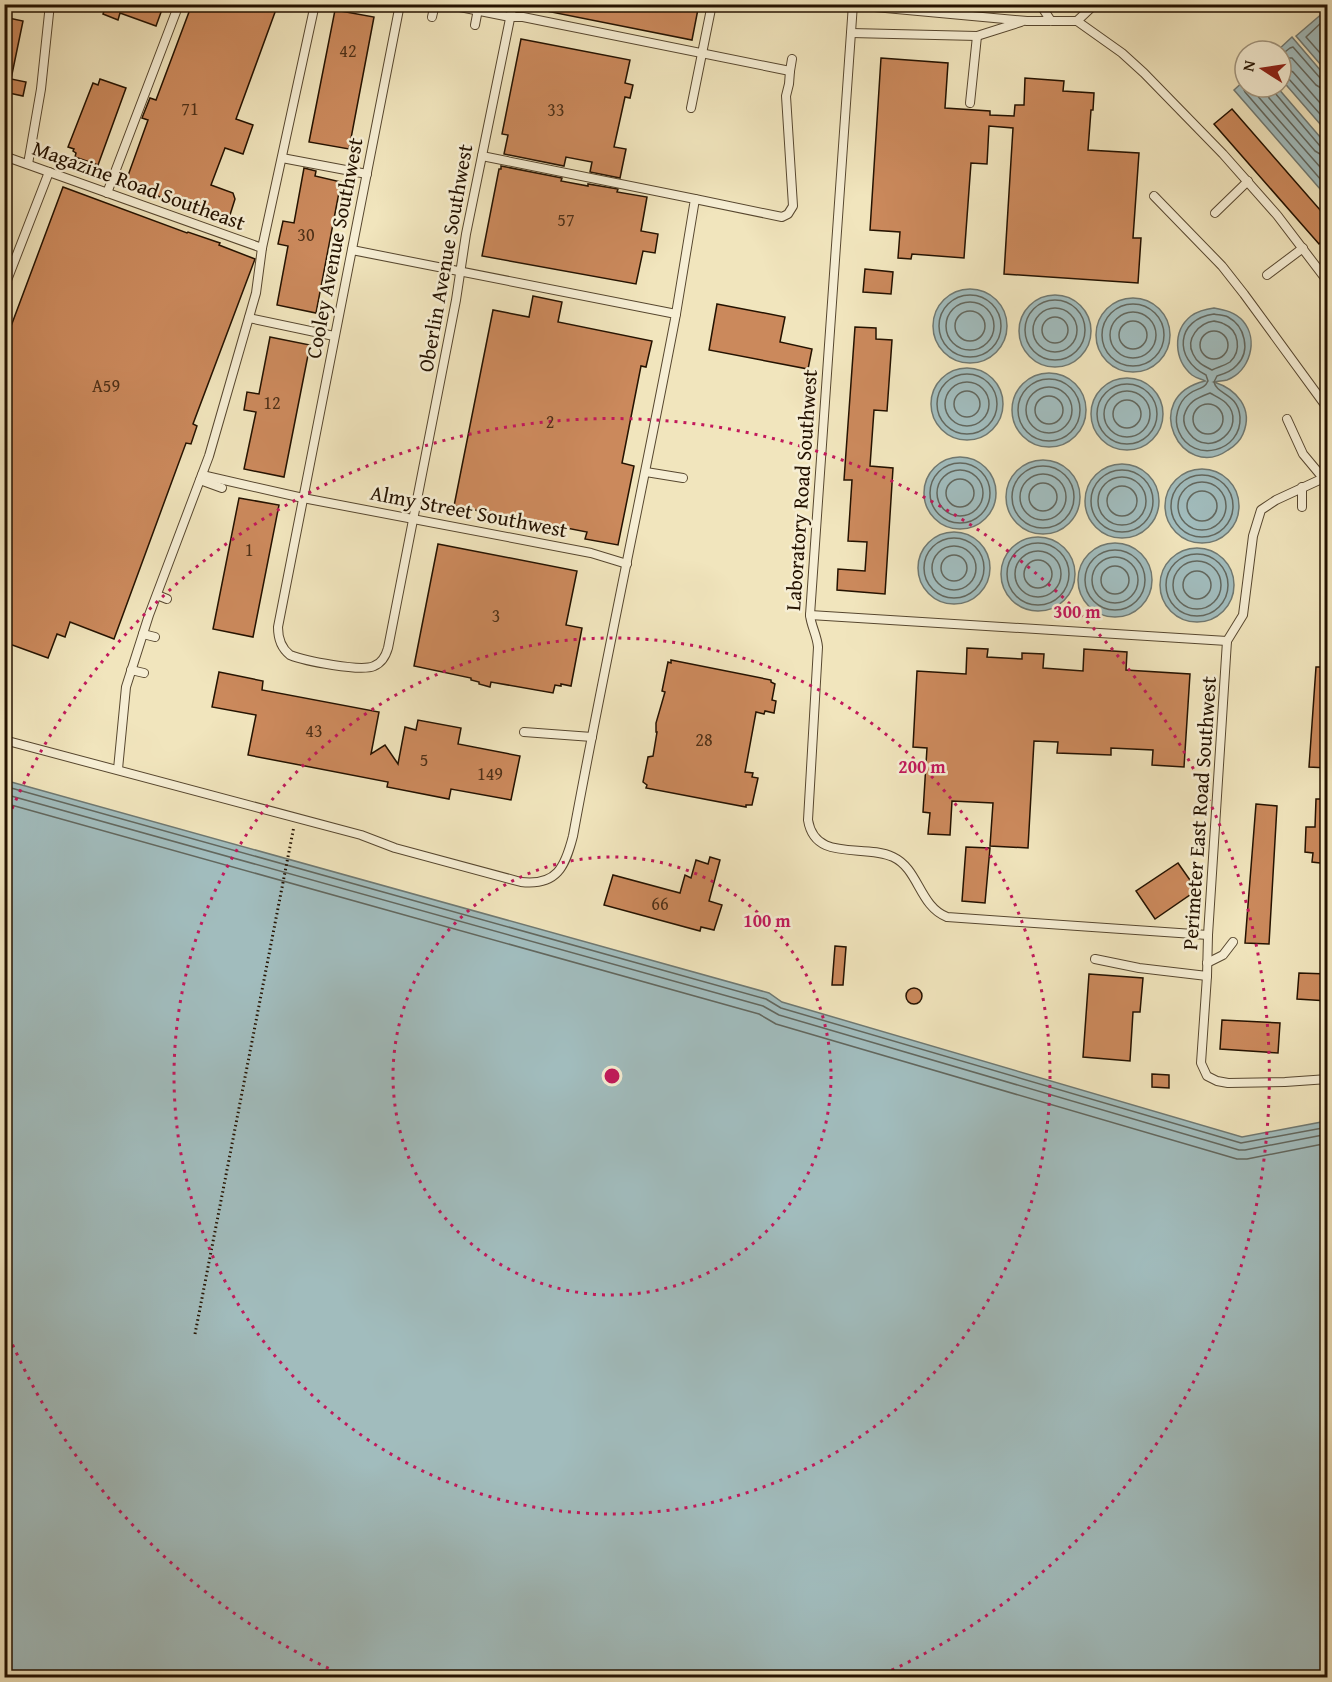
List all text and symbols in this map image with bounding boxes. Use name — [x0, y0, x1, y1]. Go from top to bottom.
house number: 42 — [339, 37, 357, 64]
north arrow — [1233, 39, 1293, 99]
text: N — [1235, 58, 1261, 74]
house number: 71 — [181, 95, 199, 122]
house number: 33 — [547, 96, 565, 123]
street label: Magazine Road Southeast — [28, 132, 250, 238]
street label: Cooley Avenue Southwest — [297, 134, 371, 361]
street label: Oberlin Avenue Southwest — [410, 141, 480, 374]
house number: 57 — [557, 206, 575, 233]
house number: 30 — [297, 221, 315, 248]
street label: Laboratory Road Southwest — [777, 368, 825, 612]
house number: A59 — [92, 372, 120, 399]
house number: 12 — [263, 389, 281, 416]
house number: 2 — [546, 408, 554, 435]
street label: Almy Street Southwest — [368, 477, 571, 545]
house number: 1 — [245, 536, 253, 563]
text: 300 m — [1053, 598, 1101, 625]
house number: 3 — [492, 602, 500, 629]
street label: Perimeter East Road Southwest — [1174, 674, 1224, 951]
house number: 43 — [305, 717, 323, 744]
house number: 28 — [695, 726, 713, 753]
house number: 5 — [420, 746, 428, 773]
text: 200 m — [898, 753, 946, 780]
house number: 149 — [477, 760, 503, 787]
house number: 66 — [651, 890, 669, 917]
text: 100 m — [743, 907, 791, 934]
centre of rings — [602, 1066, 622, 1086]

